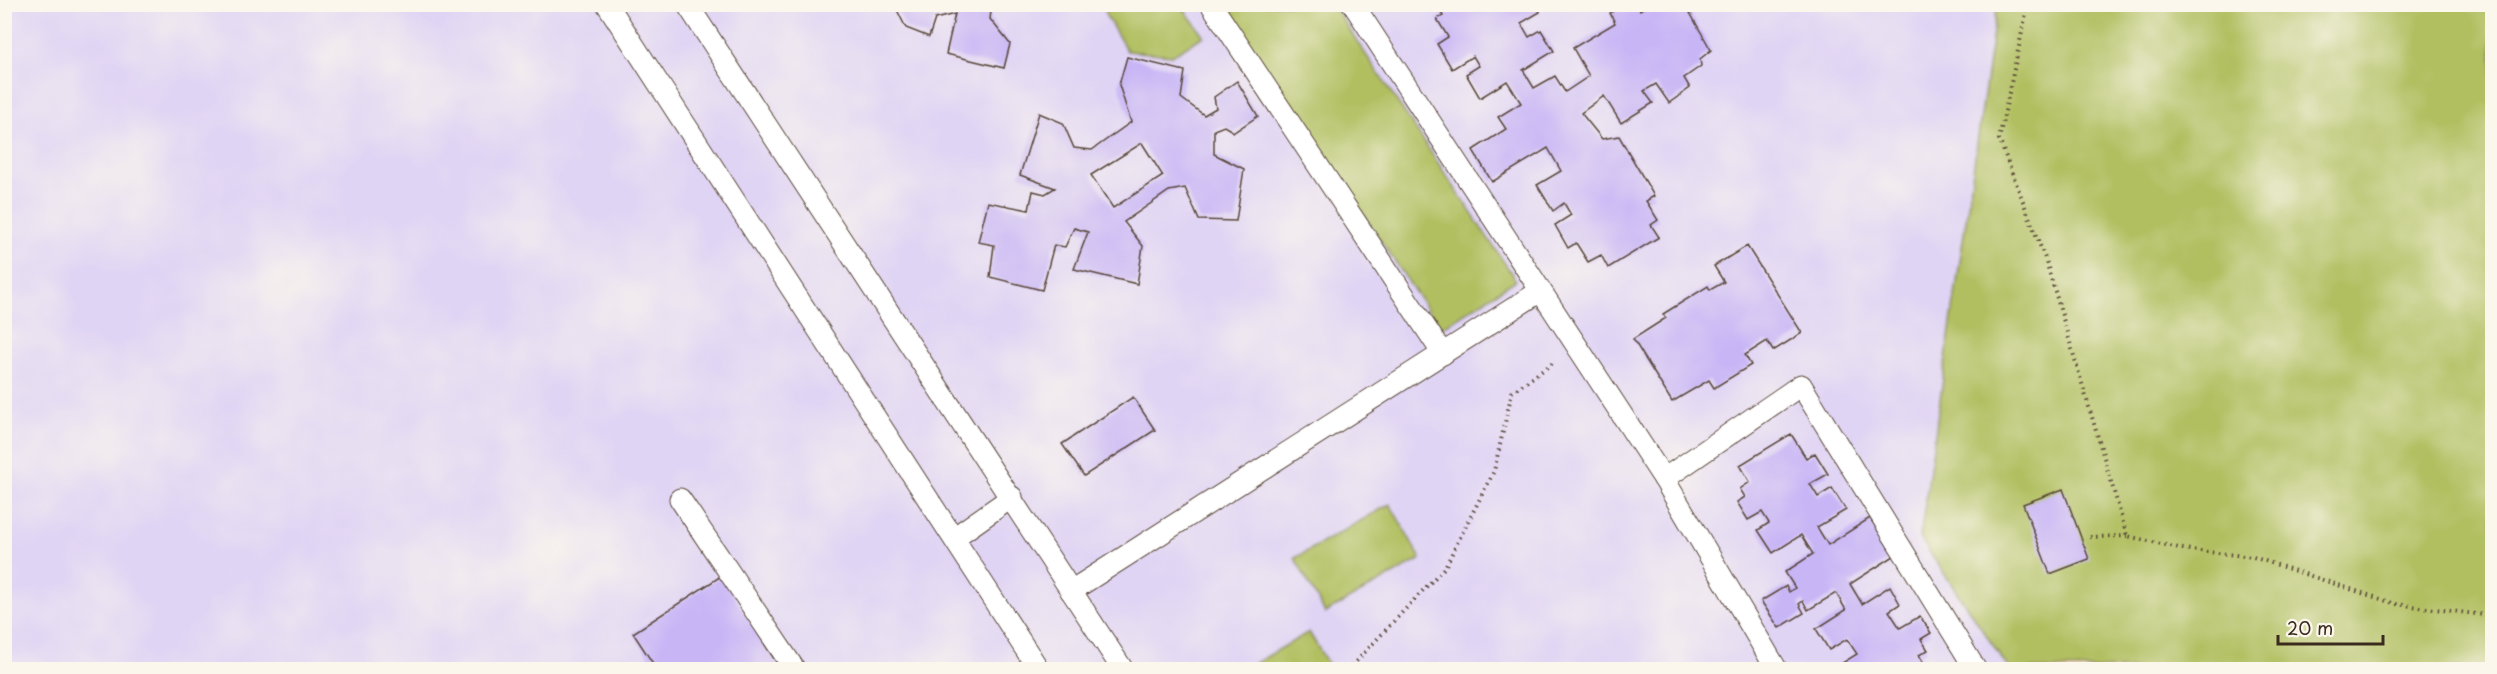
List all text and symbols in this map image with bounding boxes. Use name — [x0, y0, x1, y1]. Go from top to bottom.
scale bar — [2278, 608, 2383, 646]
text: 20 m — [2287, 614, 2333, 641]

